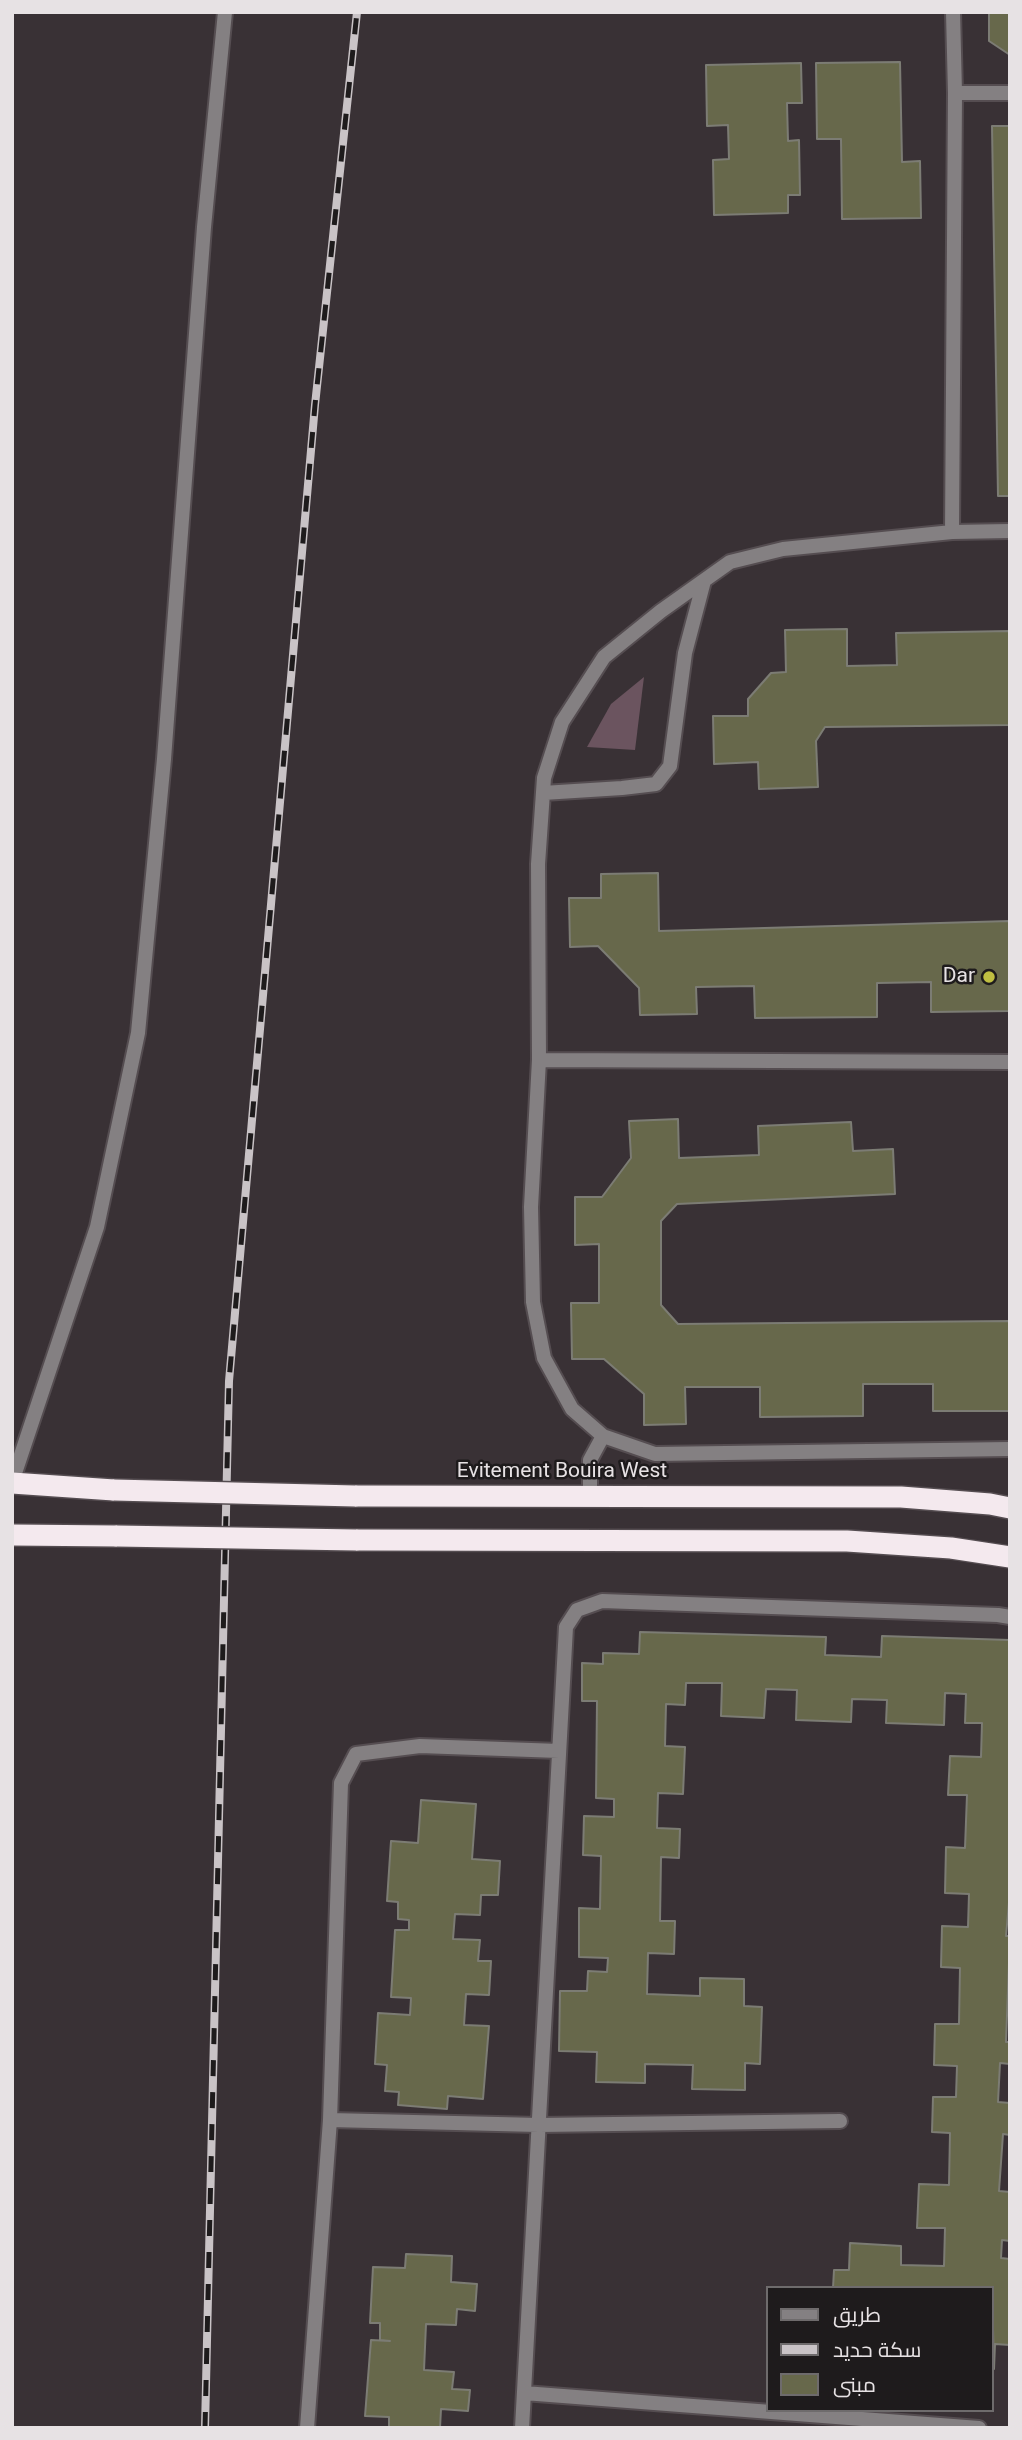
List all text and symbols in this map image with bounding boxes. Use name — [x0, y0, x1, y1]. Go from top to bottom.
place label: Dar — [943, 964, 975, 990]
marker: Dar — [981, 969, 997, 985]
street label: Evitement Bouira West — [457, 1459, 667, 1485]
legend — [766, 2286, 994, 2412]
text: طريق — [833, 2303, 881, 2327]
text: سكة حديد — [833, 2338, 921, 2362]
text: مبنى — [833, 2373, 876, 2397]

